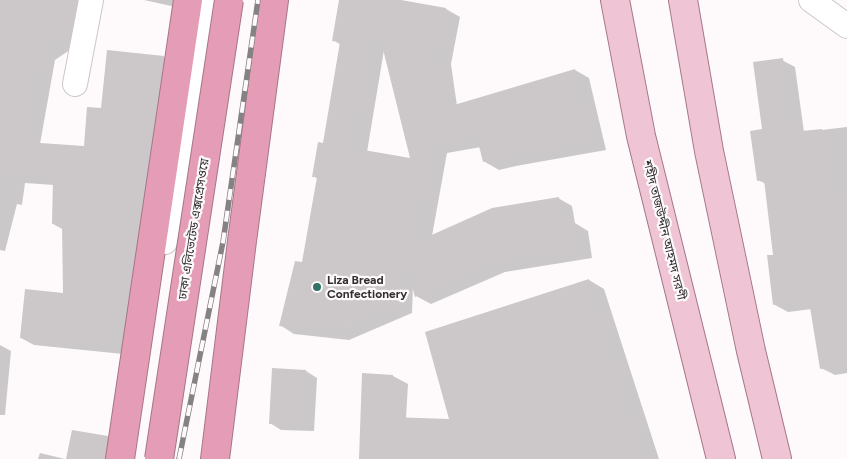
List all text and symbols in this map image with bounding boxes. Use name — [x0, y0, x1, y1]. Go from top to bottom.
street label: ঢাকা এলিভেটেড এক্সপ্রেসওয়ে — [176, 157, 212, 301]
street label: শহীদ তাজউদ্দীন আহমদ সরণী — [640, 159, 688, 301]
place label: Liza Bread Confectionery — [327, 273, 407, 301]
marker: Liza Bread Confectionery — [311, 281, 323, 293]

